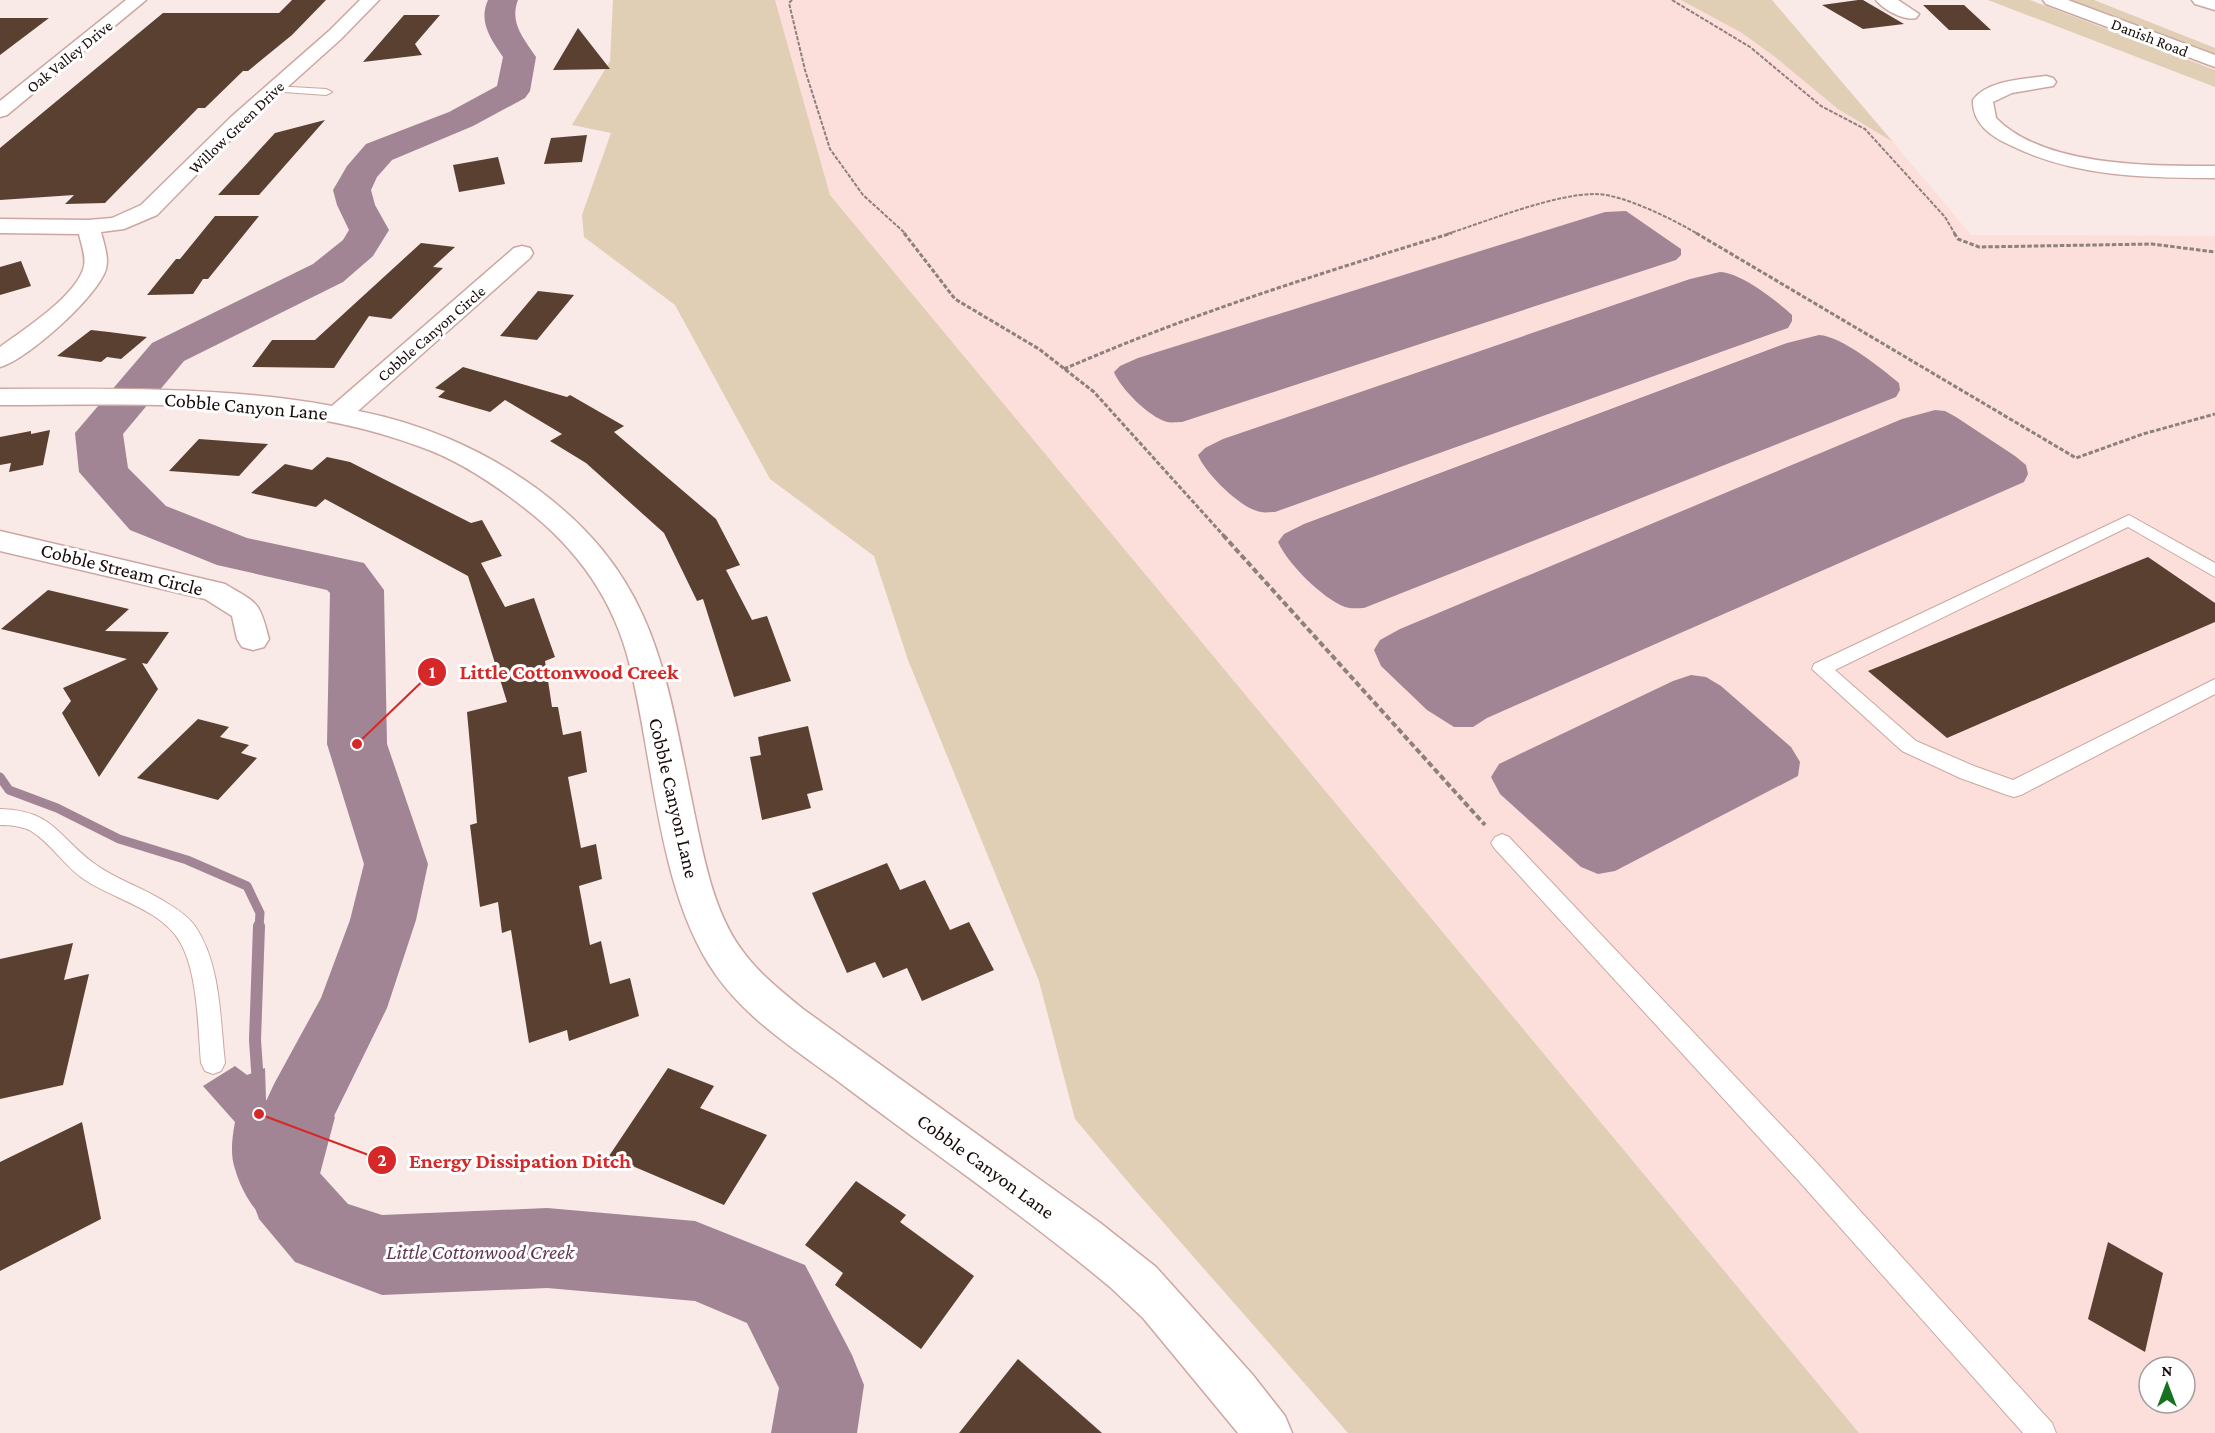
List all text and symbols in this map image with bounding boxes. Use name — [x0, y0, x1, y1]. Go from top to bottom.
street label: Danish Road — [2109, 15, 2191, 60]
street label: Oak Valley Drive — [23, 17, 116, 97]
street label: Willow Green Drive — [185, 78, 287, 177]
street label: Cobble Canyon Circle — [374, 282, 489, 385]
street label: Cobble Canyon Lane — [163, 388, 329, 425]
street label: Cobble Stream Circle — [39, 538, 206, 600]
callout: Little Cottonwood Creek — [417, 652, 690, 691]
text: Little Cottonwood Creek — [459, 660, 679, 684]
text: 1 — [429, 662, 436, 682]
street label: Cobble Canyon Lane — [644, 716, 703, 881]
street label: Cobble Canyon Lane — [913, 1109, 1059, 1224]
callout: Energy Dissipation Ditch — [367, 1141, 644, 1180]
text: Energy Dissipation Ditch — [409, 1149, 631, 1173]
text: 2 — [377, 1150, 387, 1170]
water label: Little Cottonwood Creek — [386, 1240, 575, 1264]
north arrow — [2137, 1355, 2197, 1415]
text: N — [2162, 1362, 2173, 1379]

